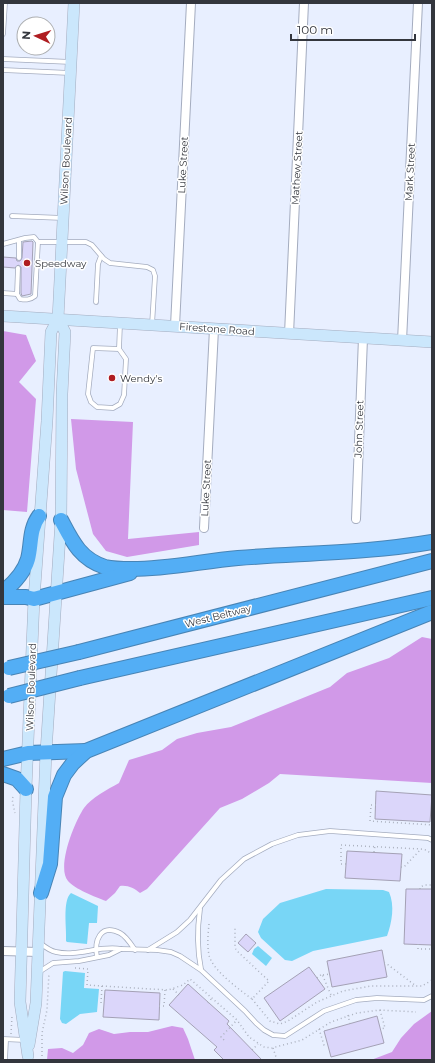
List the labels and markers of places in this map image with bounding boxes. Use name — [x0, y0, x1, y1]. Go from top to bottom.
place label: Speedway — [35, 257, 87, 270]
marker: Speedway — [22, 258, 32, 268]
place label: Wendy's — [120, 372, 163, 385]
marker: Wendy's — [107, 373, 117, 383]

